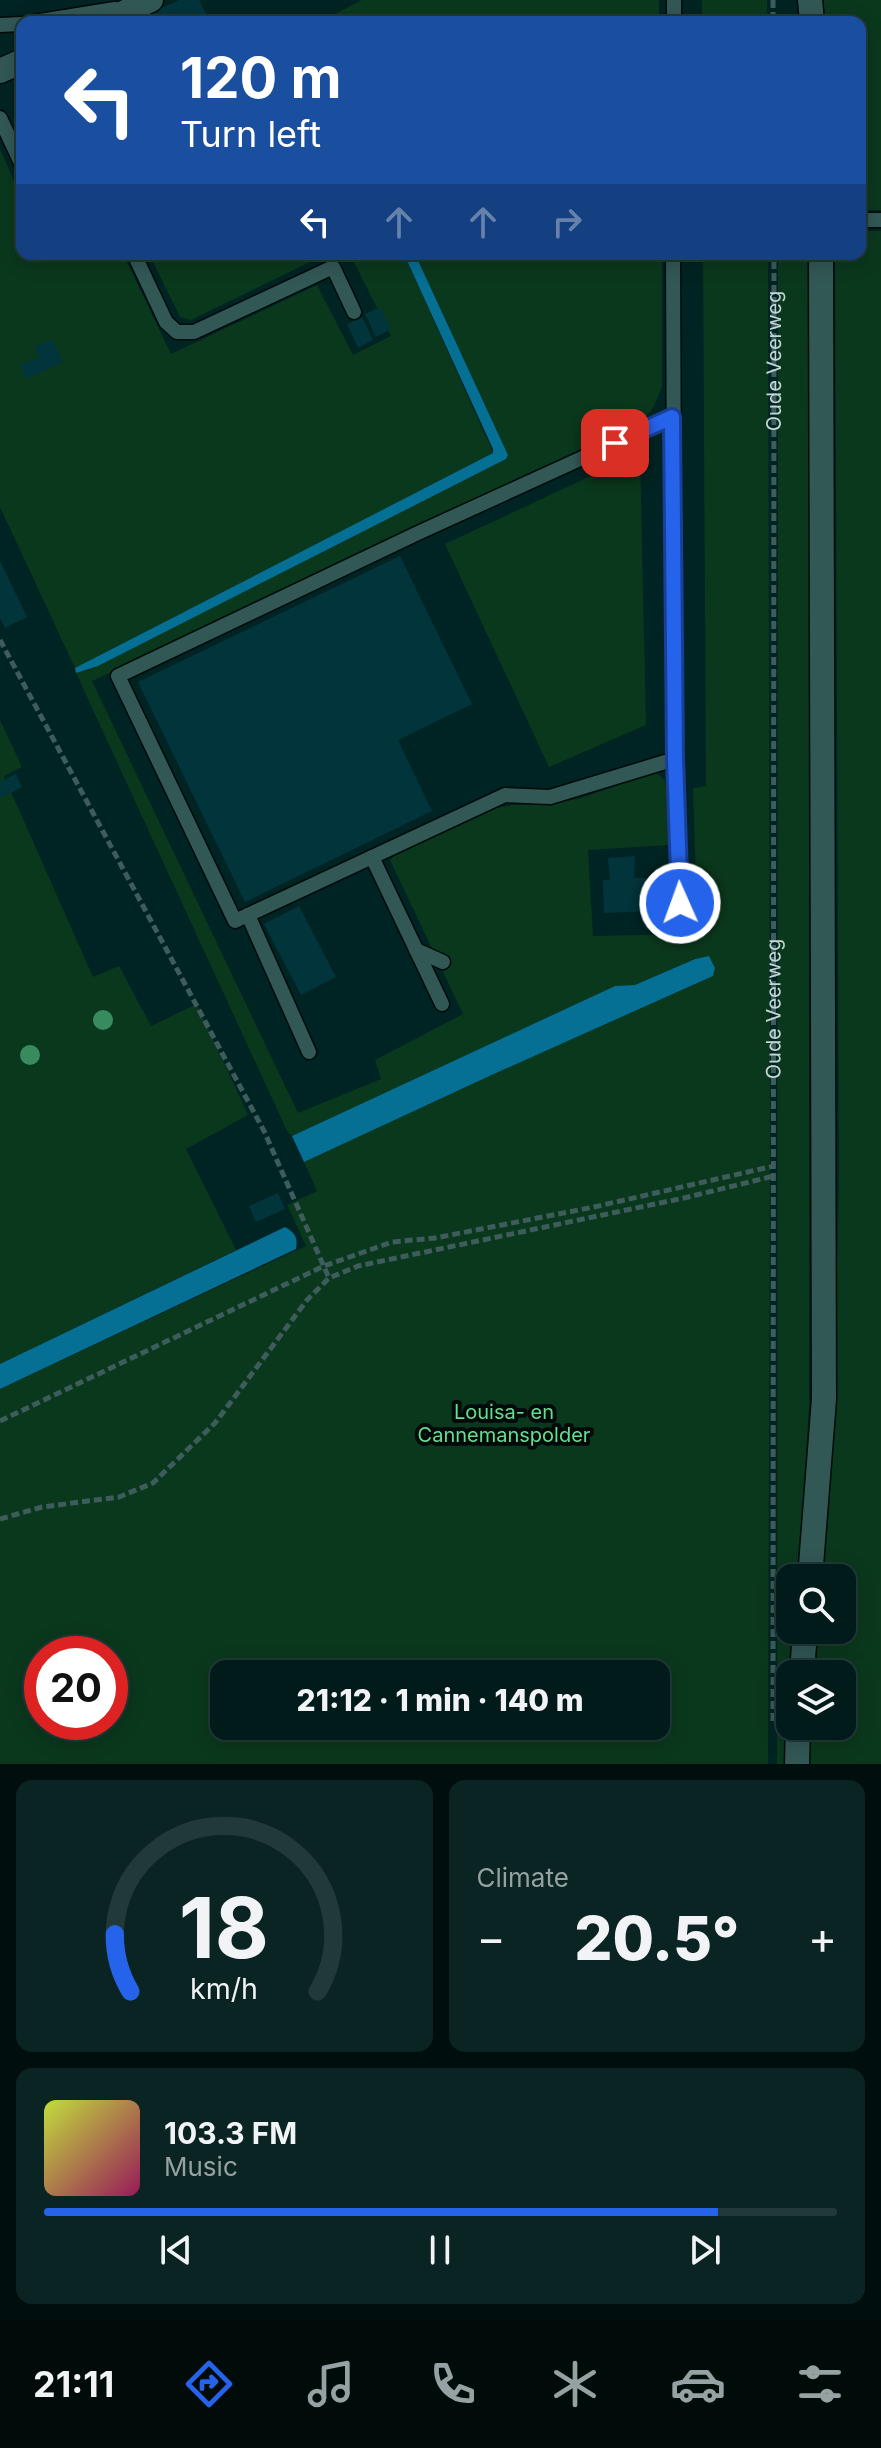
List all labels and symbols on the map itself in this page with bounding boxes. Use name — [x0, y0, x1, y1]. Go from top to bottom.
street label: Oude Veerweg — [762, 291, 786, 431]
pin — [581, 409, 649, 477]
position arrow — [638, 861, 722, 945]
street label: Oude Veerweg — [761, 939, 786, 1079]
park label: Louisa- en Cannemanspolder — [418, 1400, 591, 1447]
speed limit sign: 20 — [24, 1636, 128, 1740]

